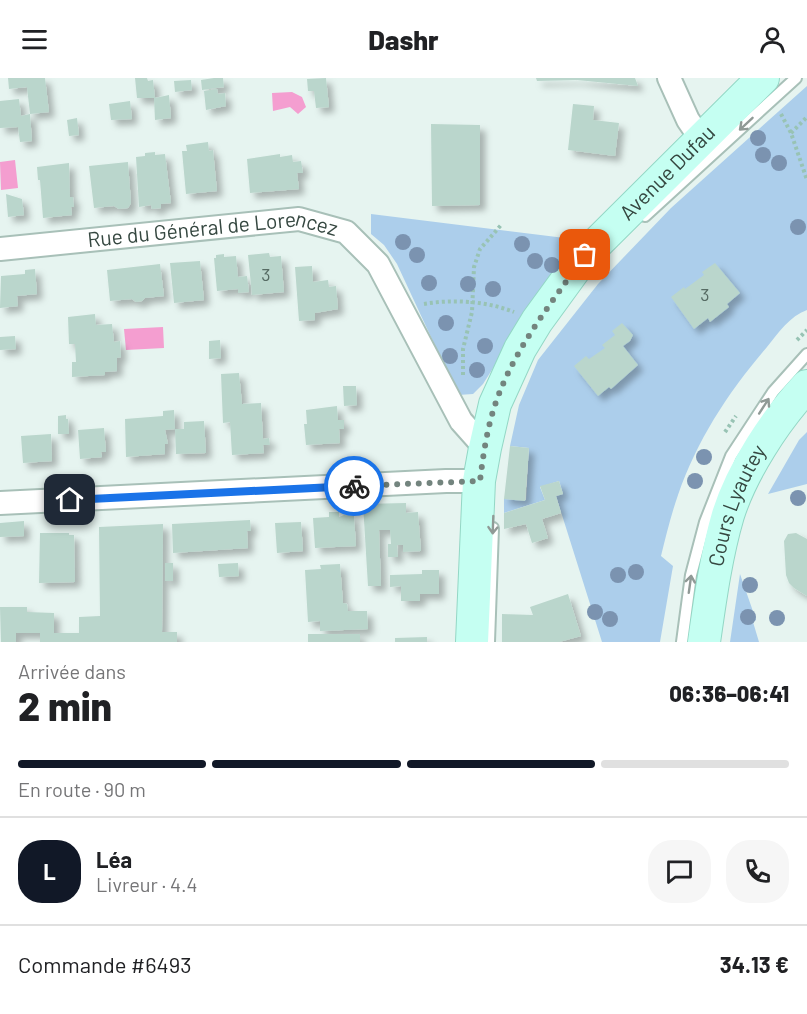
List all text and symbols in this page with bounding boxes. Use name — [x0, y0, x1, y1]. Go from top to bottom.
icon: menu — [18, 23, 51, 56]
text: Dashr — [368, 23, 439, 55]
icon: person — [756, 23, 789, 56]
one-way arrow — [739, 117, 754, 131]
street label: Avenue Dufau — [614, 119, 719, 224]
street label: Rue du Général de Lorencez — [86, 205, 341, 251]
pin — [559, 229, 610, 280]
icon: bag — [568, 238, 601, 271]
house number: 3 — [261, 263, 271, 285]
house number: 3 — [700, 283, 710, 305]
one-way arrow — [758, 398, 770, 414]
street label: Cours Lyautey — [702, 439, 770, 568]
courier — [324, 456, 384, 516]
icon: bike — [338, 470, 371, 503]
pin — [44, 474, 95, 525]
icon: home — [53, 483, 86, 516]
one-way arrow — [487, 515, 498, 535]
one-way arrow — [685, 575, 696, 594]
text: Arrivée dans — [18, 659, 126, 683]
text: 06:36–06:41 — [669, 680, 789, 706]
text: 2 min — [18, 682, 112, 729]
text: En route · 90 m — [18, 777, 146, 801]
button: chat — [648, 840, 711, 903]
button: phone — [726, 840, 789, 903]
text: Léa — [96, 846, 132, 872]
text: L — [43, 858, 56, 884]
text: Livreur · 4.4 — [96, 872, 198, 896]
text: Commande #6493 — [18, 951, 192, 977]
text: 34.13 € — [720, 951, 789, 977]

